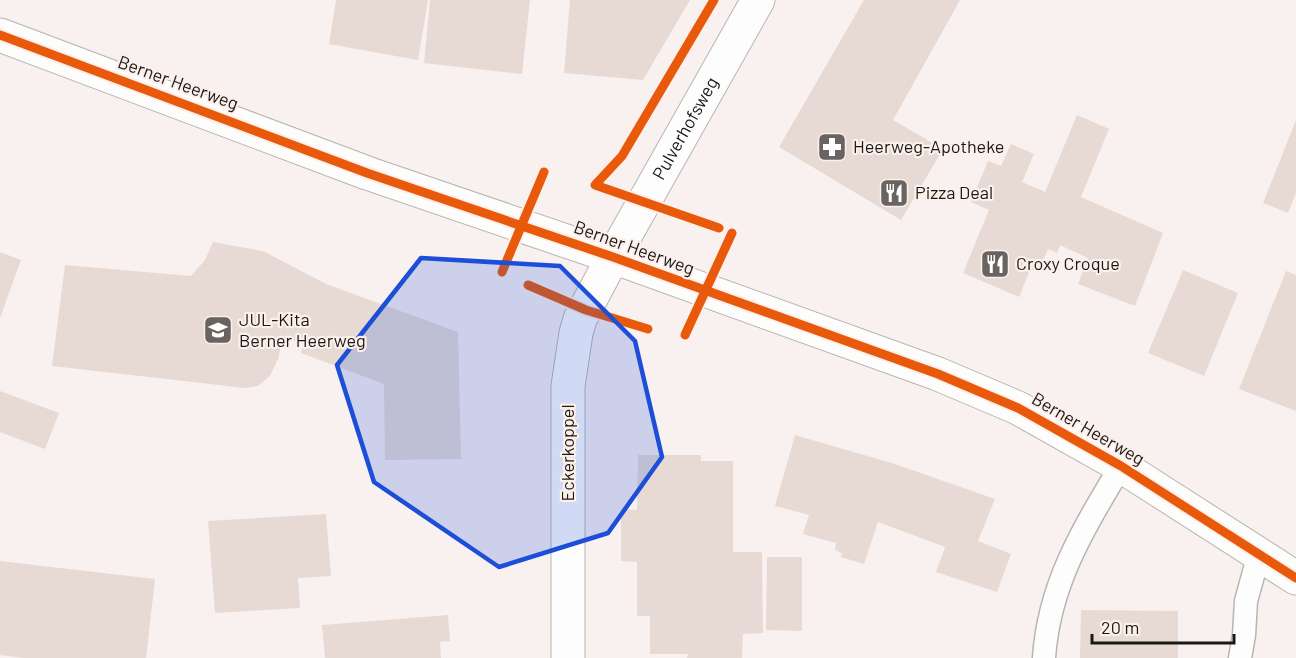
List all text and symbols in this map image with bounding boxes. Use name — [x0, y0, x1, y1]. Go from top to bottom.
street label: Berner Heerweg — [115, 50, 242, 114]
street label: Pulverhofsweg — [647, 73, 722, 183]
pharmacy icon: Heerweg-Apotheke — [816, 131, 848, 163]
place label: Heerweg-Apotheke — [853, 135, 1004, 157]
restaurant icon: Pizza Deal — [878, 177, 910, 209]
place label: Pizza Deal — [915, 181, 993, 203]
street label: Berner Heerweg — [571, 215, 698, 279]
restaurant icon: Croxy Croque — [979, 248, 1011, 280]
place label: Croxy Croque — [1016, 252, 1120, 274]
place label: JUL-Kita Berner Heerweg — [239, 308, 366, 351]
school or university icon: JUL-Kita Berner Heerweg — [202, 314, 234, 346]
street label: Berner Heerweg — [1028, 387, 1149, 469]
street label: Eckerkoppel — [556, 404, 578, 502]
scale bar — [1092, 607, 1234, 645]
text: 20 m — [1101, 616, 1139, 638]

